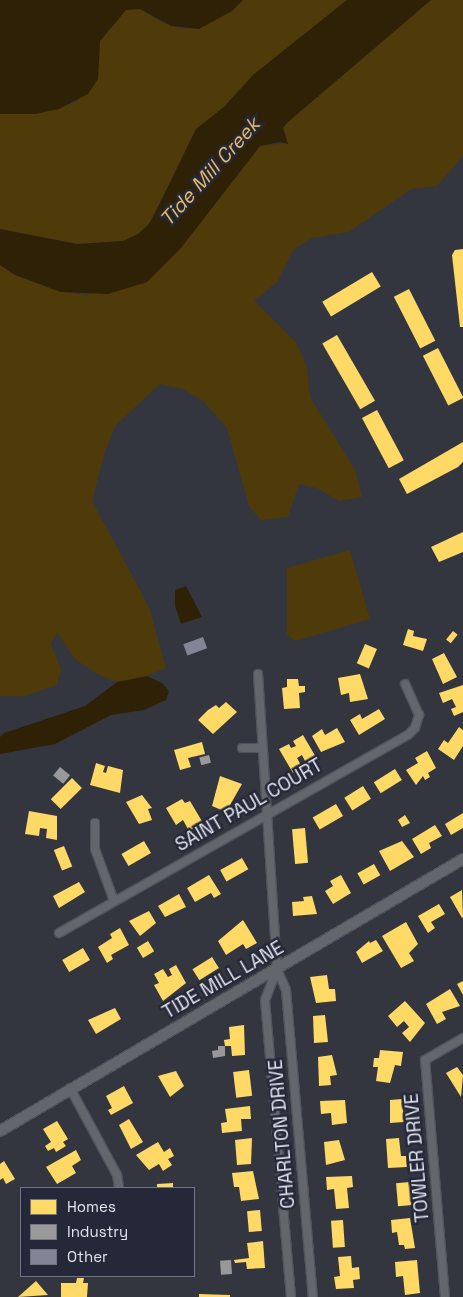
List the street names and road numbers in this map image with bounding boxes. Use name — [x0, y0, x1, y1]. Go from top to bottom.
street label: SAINT PAUL COURT — [171, 753, 327, 857]
street label: TIDE MILL LANE — [158, 936, 288, 1024]
street label: CHARLTON DRIVE — [264, 1058, 300, 1210]
street label: TOWLER DRIVE — [400, 1093, 434, 1223]

